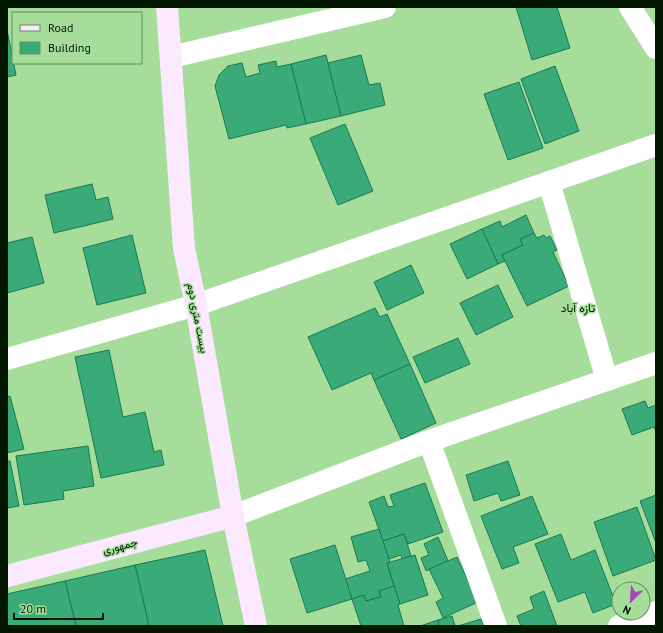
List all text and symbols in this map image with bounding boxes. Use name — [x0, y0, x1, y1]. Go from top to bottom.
legend — [12, 12, 142, 64]
text: Road — [48, 20, 73, 35]
text: Building — [48, 40, 91, 55]
street label: بیست متری دوم — [183, 282, 212, 354]
district label: تازه آباد — [561, 300, 595, 316]
street label: جمهوری — [101, 535, 139, 557]
north arrow — [611, 581, 651, 621]
scale bar — [14, 595, 103, 621]
text: 20 m — [20, 601, 46, 616]
text: N — [621, 602, 633, 618]

